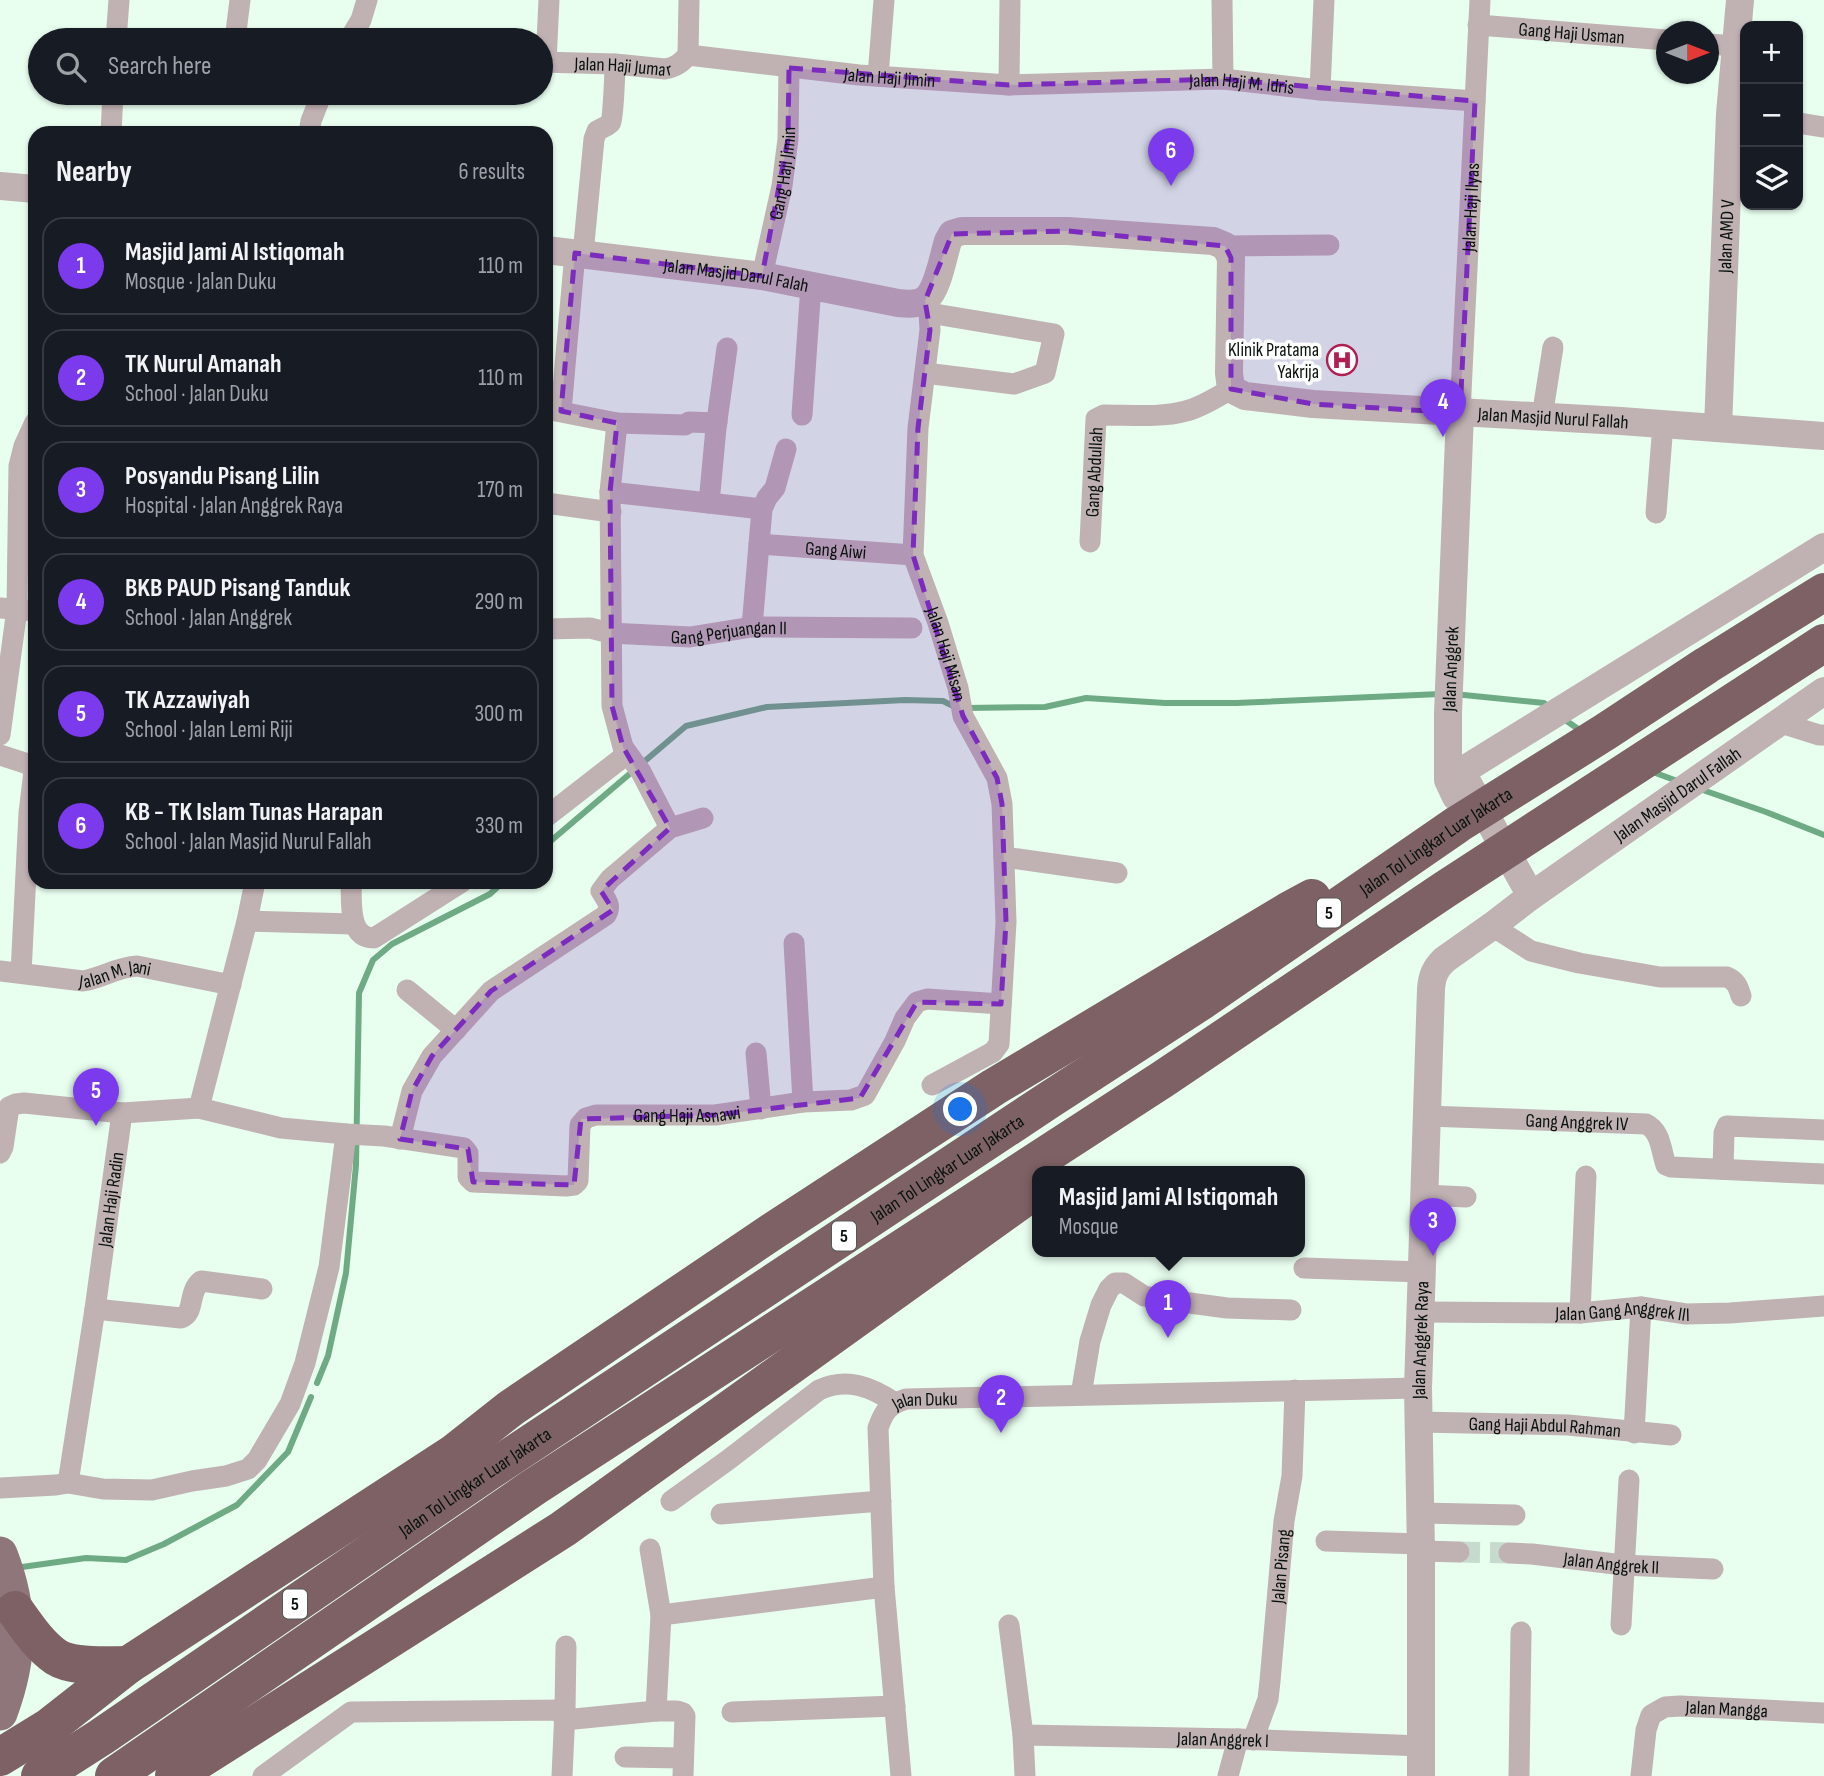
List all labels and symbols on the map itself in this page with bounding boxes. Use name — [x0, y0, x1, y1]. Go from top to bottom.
street label: Gang Haji Usman — [1518, 18, 1626, 50]
north arrow — [1656, 21, 1719, 84]
street label: Jalan Haji Jumar — [573, 53, 675, 82]
street label: Jalan Haji Jimin — [842, 63, 936, 93]
street label: Jalan Haji M. Idris — [1188, 69, 1296, 100]
street label: Gang Haji Jimin — [765, 127, 801, 222]
pin: 6 — [1148, 128, 1194, 186]
street label: Jalan Haji Ilyas — [1458, 162, 1485, 253]
street label: Jalan AMD V — [1714, 199, 1740, 274]
street label: Jalan Masjid Darul Falah — [661, 254, 811, 298]
place label: Klinik Pratama Yakrija — [1228, 339, 1319, 384]
hospital icon: Klinik Pratama Yakrija — [1325, 343, 1359, 377]
pin: 4 — [1420, 379, 1466, 437]
street label: Jalan Masjid Nurul Fallah — [1476, 403, 1629, 435]
street label: Gang Abdullah — [1081, 427, 1109, 518]
street label: Gang Aiwi — [804, 537, 867, 565]
street label: Jalan Haji Misan — [920, 603, 970, 703]
street label: Gang Perjuangan II — [670, 617, 787, 650]
street label: Jalan Anggrek — [1438, 625, 1464, 713]
street label: Jalan Masjid Darul Fallah — [1609, 743, 1746, 848]
street label: Jalan Tol Lingkar Luar Jakarta — [1355, 783, 1517, 902]
road number: 5 — [1317, 898, 1341, 928]
street label: Jalan M. Jani — [77, 956, 153, 994]
pin: 5 — [73, 1068, 119, 1126]
your location — [943, 1092, 977, 1126]
street label: Gang Haji Asnawi — [634, 1101, 742, 1128]
street label: Jalan Tol Lingkar Luar Jakarta — [866, 1110, 1029, 1229]
street label: Gang Anggrek IV — [1525, 1110, 1629, 1136]
street label: Jalan Haji Radin — [94, 1151, 130, 1250]
pin: 3 — [1410, 1198, 1456, 1256]
road number: 5 — [832, 1222, 856, 1251]
pin: 1 — [1145, 1280, 1191, 1338]
street label: Jalan Anggrek Raya — [1408, 1281, 1434, 1400]
street label: Jalan Gang Anggrek III — [1554, 1297, 1690, 1327]
pin: 2 — [978, 1375, 1024, 1433]
street label: Jalan Duku — [887, 1388, 958, 1417]
street label: Gang Haji Abdul Rahman — [1468, 1413, 1622, 1443]
street label: Jalan Tol Lingkar Luar Jakarta — [394, 1423, 556, 1543]
street label: Jalan Pisang — [1267, 1528, 1296, 1606]
street label: Jalan Anggrek II — [1561, 1548, 1660, 1580]
road number: 5 — [283, 1590, 307, 1618]
street label: Jalan Mangga — [1684, 1696, 1768, 1723]
street label: Jalan Anggrek I — [1176, 1728, 1269, 1753]

